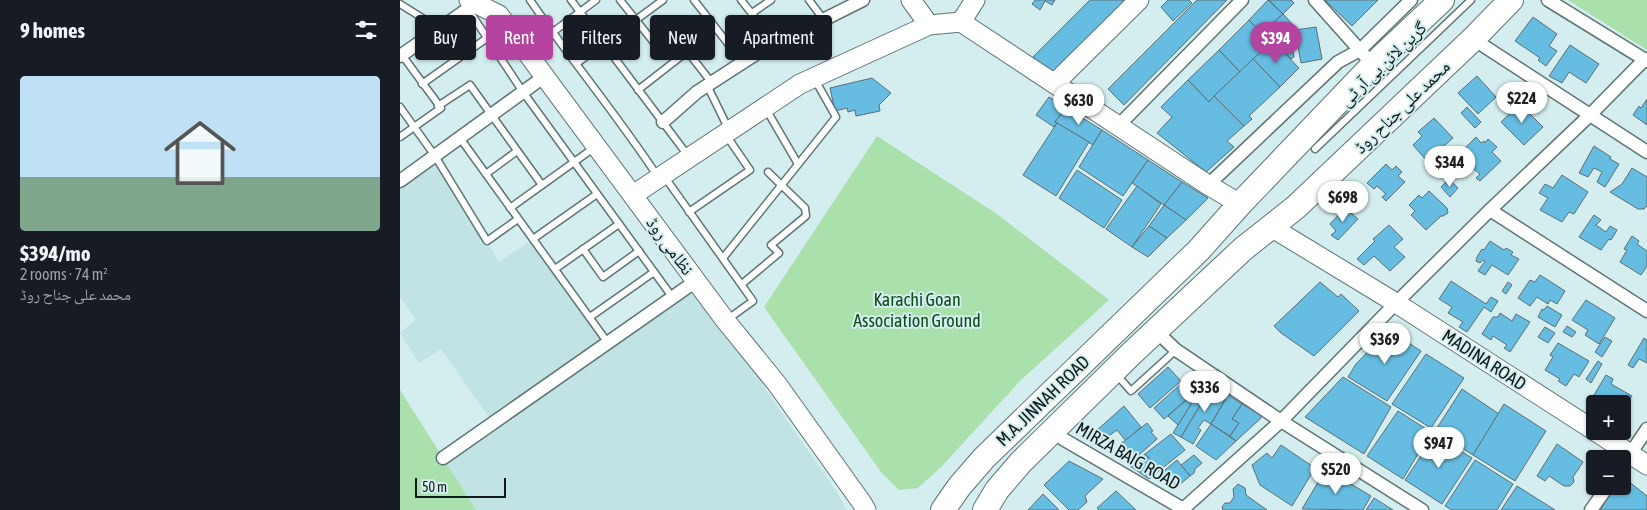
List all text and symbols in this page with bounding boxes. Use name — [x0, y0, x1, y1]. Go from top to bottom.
chip: Buy — [415, 15, 476, 60]
chip: Rent — [486, 15, 553, 60]
chip: Filters — [563, 15, 640, 60]
chip: New — [650, 15, 715, 60]
chip: Apartment — [725, 15, 832, 60]
icon: filters — [352, 16, 380, 44]
street label: گرین لائن بی آر ٹی — [1335, 16, 1432, 111]
text: 9 homes — [20, 18, 85, 42]
pin: $394 — [1246, 22, 1306, 64]
text: $394 — [1261, 29, 1291, 47]
street label: محمد علی جناح روڈ — [1349, 56, 1455, 159]
pin: $224 — [1492, 82, 1552, 124]
pin: $630 — [1049, 84, 1109, 126]
text: $224 — [1507, 89, 1537, 107]
text: $630 — [1064, 91, 1094, 109]
icon: home — [155, 108, 245, 198]
pin: $344 — [1420, 146, 1480, 188]
text: $344 — [1435, 153, 1465, 171]
pin: $698 — [1313, 180, 1373, 223]
text: $698 — [1328, 188, 1358, 206]
street label: نظامی روڈ — [641, 213, 699, 279]
text: $394/mo — [20, 241, 91, 265]
text: 2 rooms · 74 m² — [20, 265, 108, 283]
text: محمد علی جناح روڈ — [20, 285, 131, 303]
park label: Karachi Goan Association Ground — [853, 289, 981, 331]
pin: $369 — [1355, 322, 1415, 365]
street label: MADINA ROAD — [1438, 325, 1530, 394]
text: $369 — [1370, 330, 1400, 348]
street label: M.A. JINNAH ROAD — [992, 351, 1094, 450]
pin: $336 — [1175, 370, 1235, 413]
text: $336 — [1190, 378, 1220, 396]
map controls — [1586, 395, 1631, 495]
button: + — [1586, 395, 1631, 440]
street label: MIRZA BAIG ROAD — [1072, 417, 1184, 494]
pin: $947 — [1409, 426, 1469, 469]
text: $947 — [1424, 434, 1454, 452]
button: − — [1586, 450, 1631, 495]
pin: $520 — [1306, 452, 1366, 495]
text: $520 — [1321, 460, 1351, 478]
scale bar — [415, 475, 506, 498]
text: 50 m — [422, 479, 447, 495]

